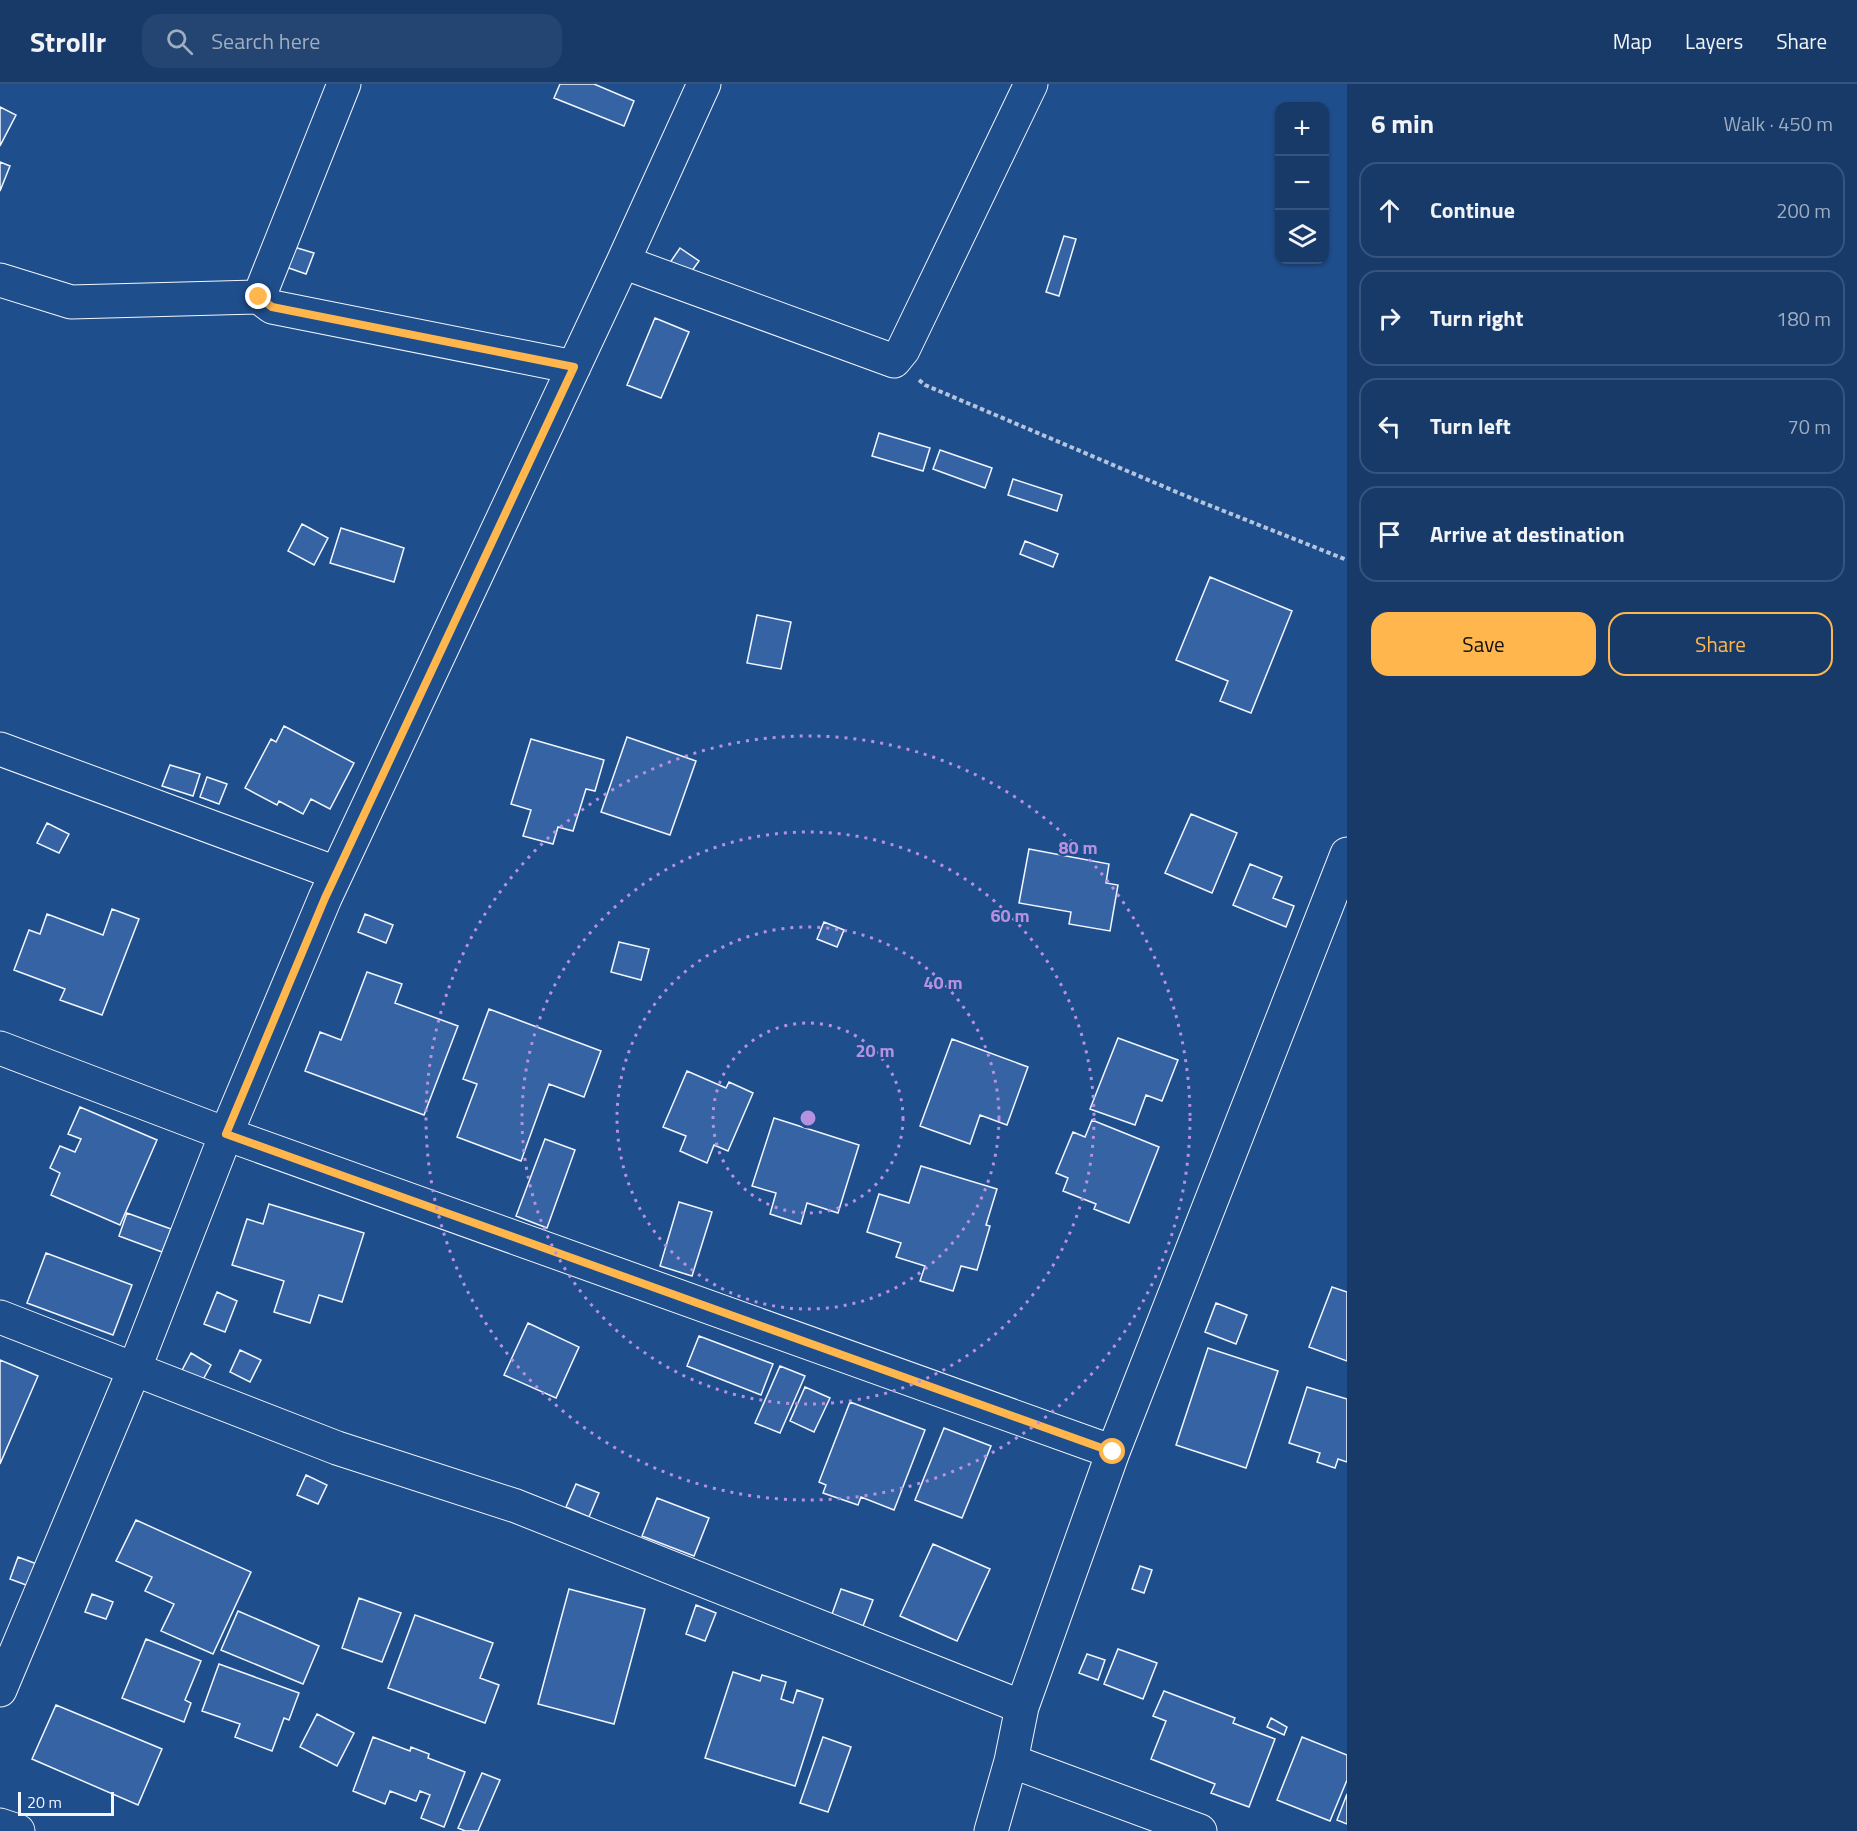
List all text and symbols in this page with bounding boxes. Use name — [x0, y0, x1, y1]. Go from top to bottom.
search box — [142, 14, 562, 68]
text: Strollr — [30, 20, 106, 63]
text: Search here — [211, 24, 320, 58]
icon: search — [163, 25, 196, 58]
text: Map — [1613, 25, 1652, 57]
text: Layers — [1685, 25, 1743, 57]
text: Share — [1776, 25, 1827, 57]
map controls — [1275, 102, 1329, 264]
button: + — [1275, 102, 1329, 156]
text: 6 min — [1371, 104, 1434, 143]
text: Walk · 450 m — [1724, 108, 1833, 139]
button: − — [1275, 156, 1329, 210]
text: Continue — [1430, 193, 1515, 227]
icon: ahead — [1373, 194, 1406, 227]
text: 200 m — [1776, 195, 1831, 226]
button: layers — [1275, 210, 1329, 264]
route end — [245, 283, 271, 309]
text: Turn right — [1430, 301, 1524, 335]
icon: right — [1373, 302, 1406, 335]
text: 180 m — [1776, 303, 1831, 334]
text: Turn left — [1430, 409, 1511, 443]
icon: left — [1373, 410, 1406, 443]
text: 70 m — [1787, 411, 1831, 442]
text: Arrive at destination — [1430, 517, 1625, 551]
icon: arrive — [1373, 518, 1406, 551]
button: Save — [1371, 612, 1596, 676]
button: Share — [1608, 612, 1833, 676]
text: 80 m — [1058, 834, 1098, 861]
text: 60 m — [990, 902, 1030, 929]
text: 40 m — [923, 969, 963, 996]
text: 20 m — [855, 1037, 895, 1064]
centre of rings — [798, 1108, 818, 1128]
route start — [1099, 1438, 1125, 1464]
scale bar — [18, 1789, 114, 1816]
text: 20 m — [27, 1790, 62, 1814]

